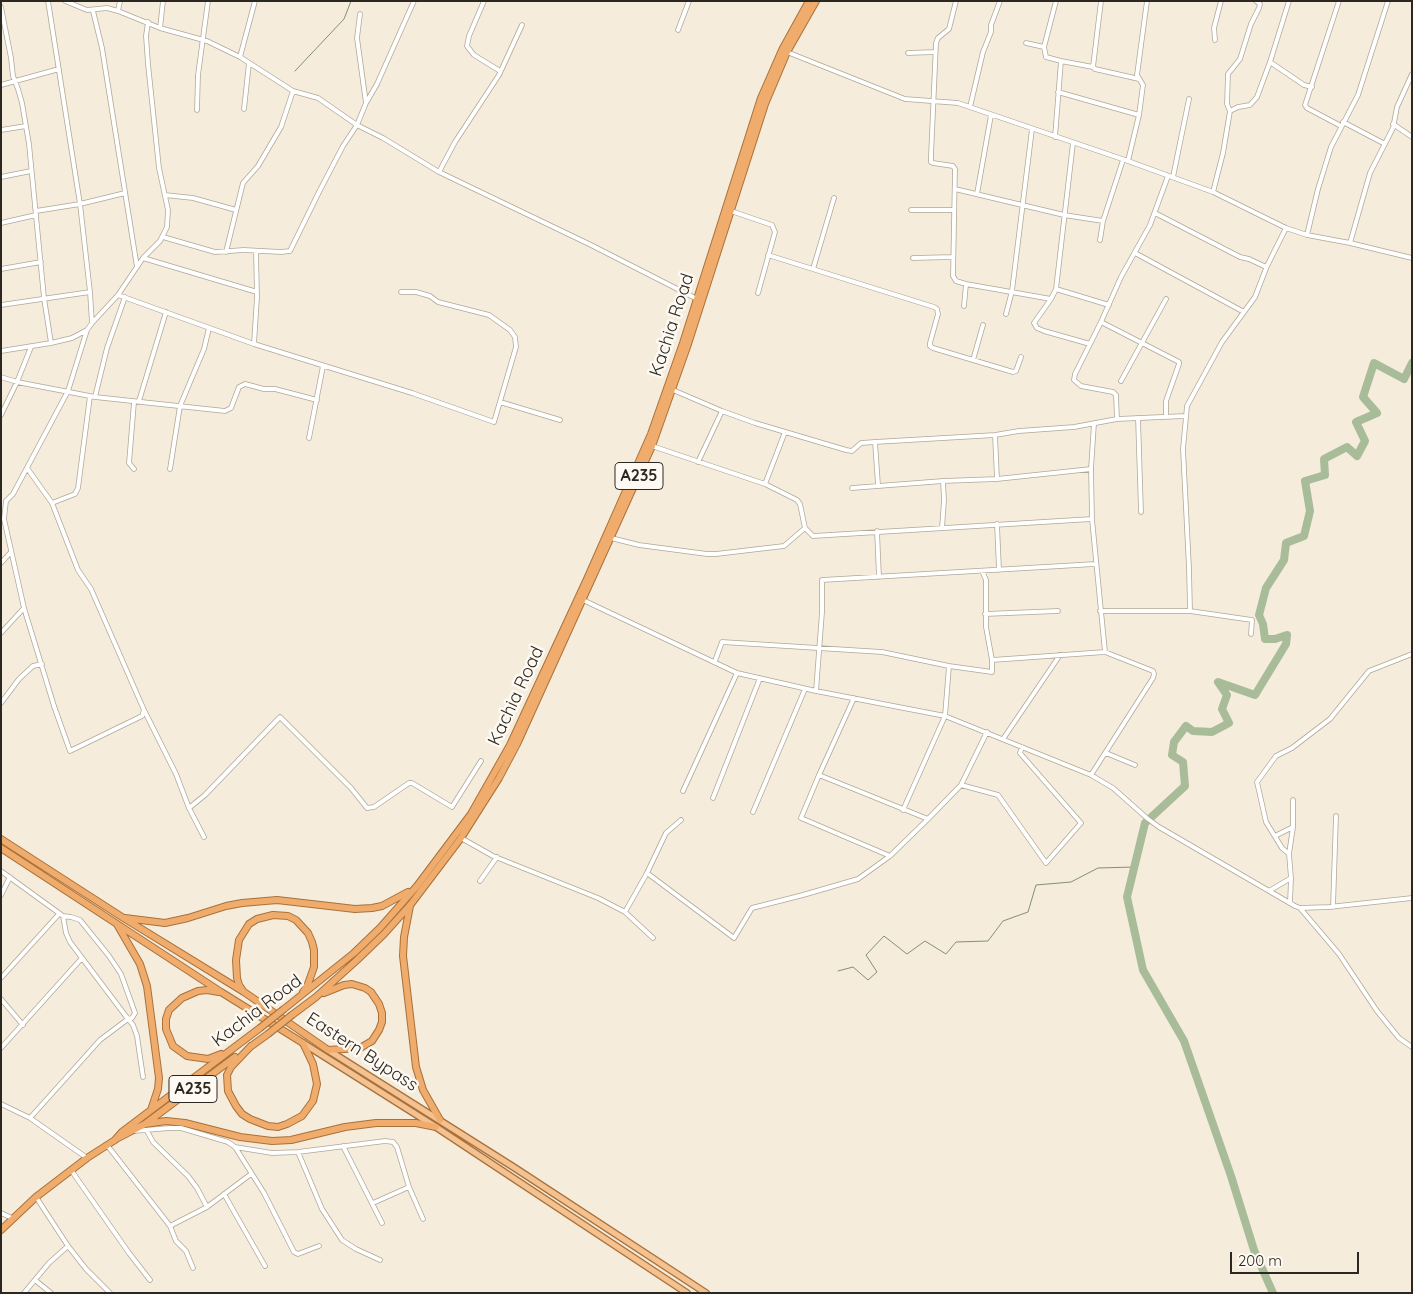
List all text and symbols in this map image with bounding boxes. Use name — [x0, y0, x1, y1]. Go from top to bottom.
street label: Kachia Road — [645, 271, 699, 379]
road number: A235 — [615, 462, 663, 490]
street label: Kachia Road — [484, 643, 548, 749]
street label: Kachia Road — [208, 970, 306, 1052]
street label: Eastern Bypass — [302, 1008, 422, 1096]
road number: A235 — [169, 1076, 217, 1102]
scale bar — [1233, 1242, 1362, 1274]
text: 200 m — [1238, 1251, 1282, 1270]

